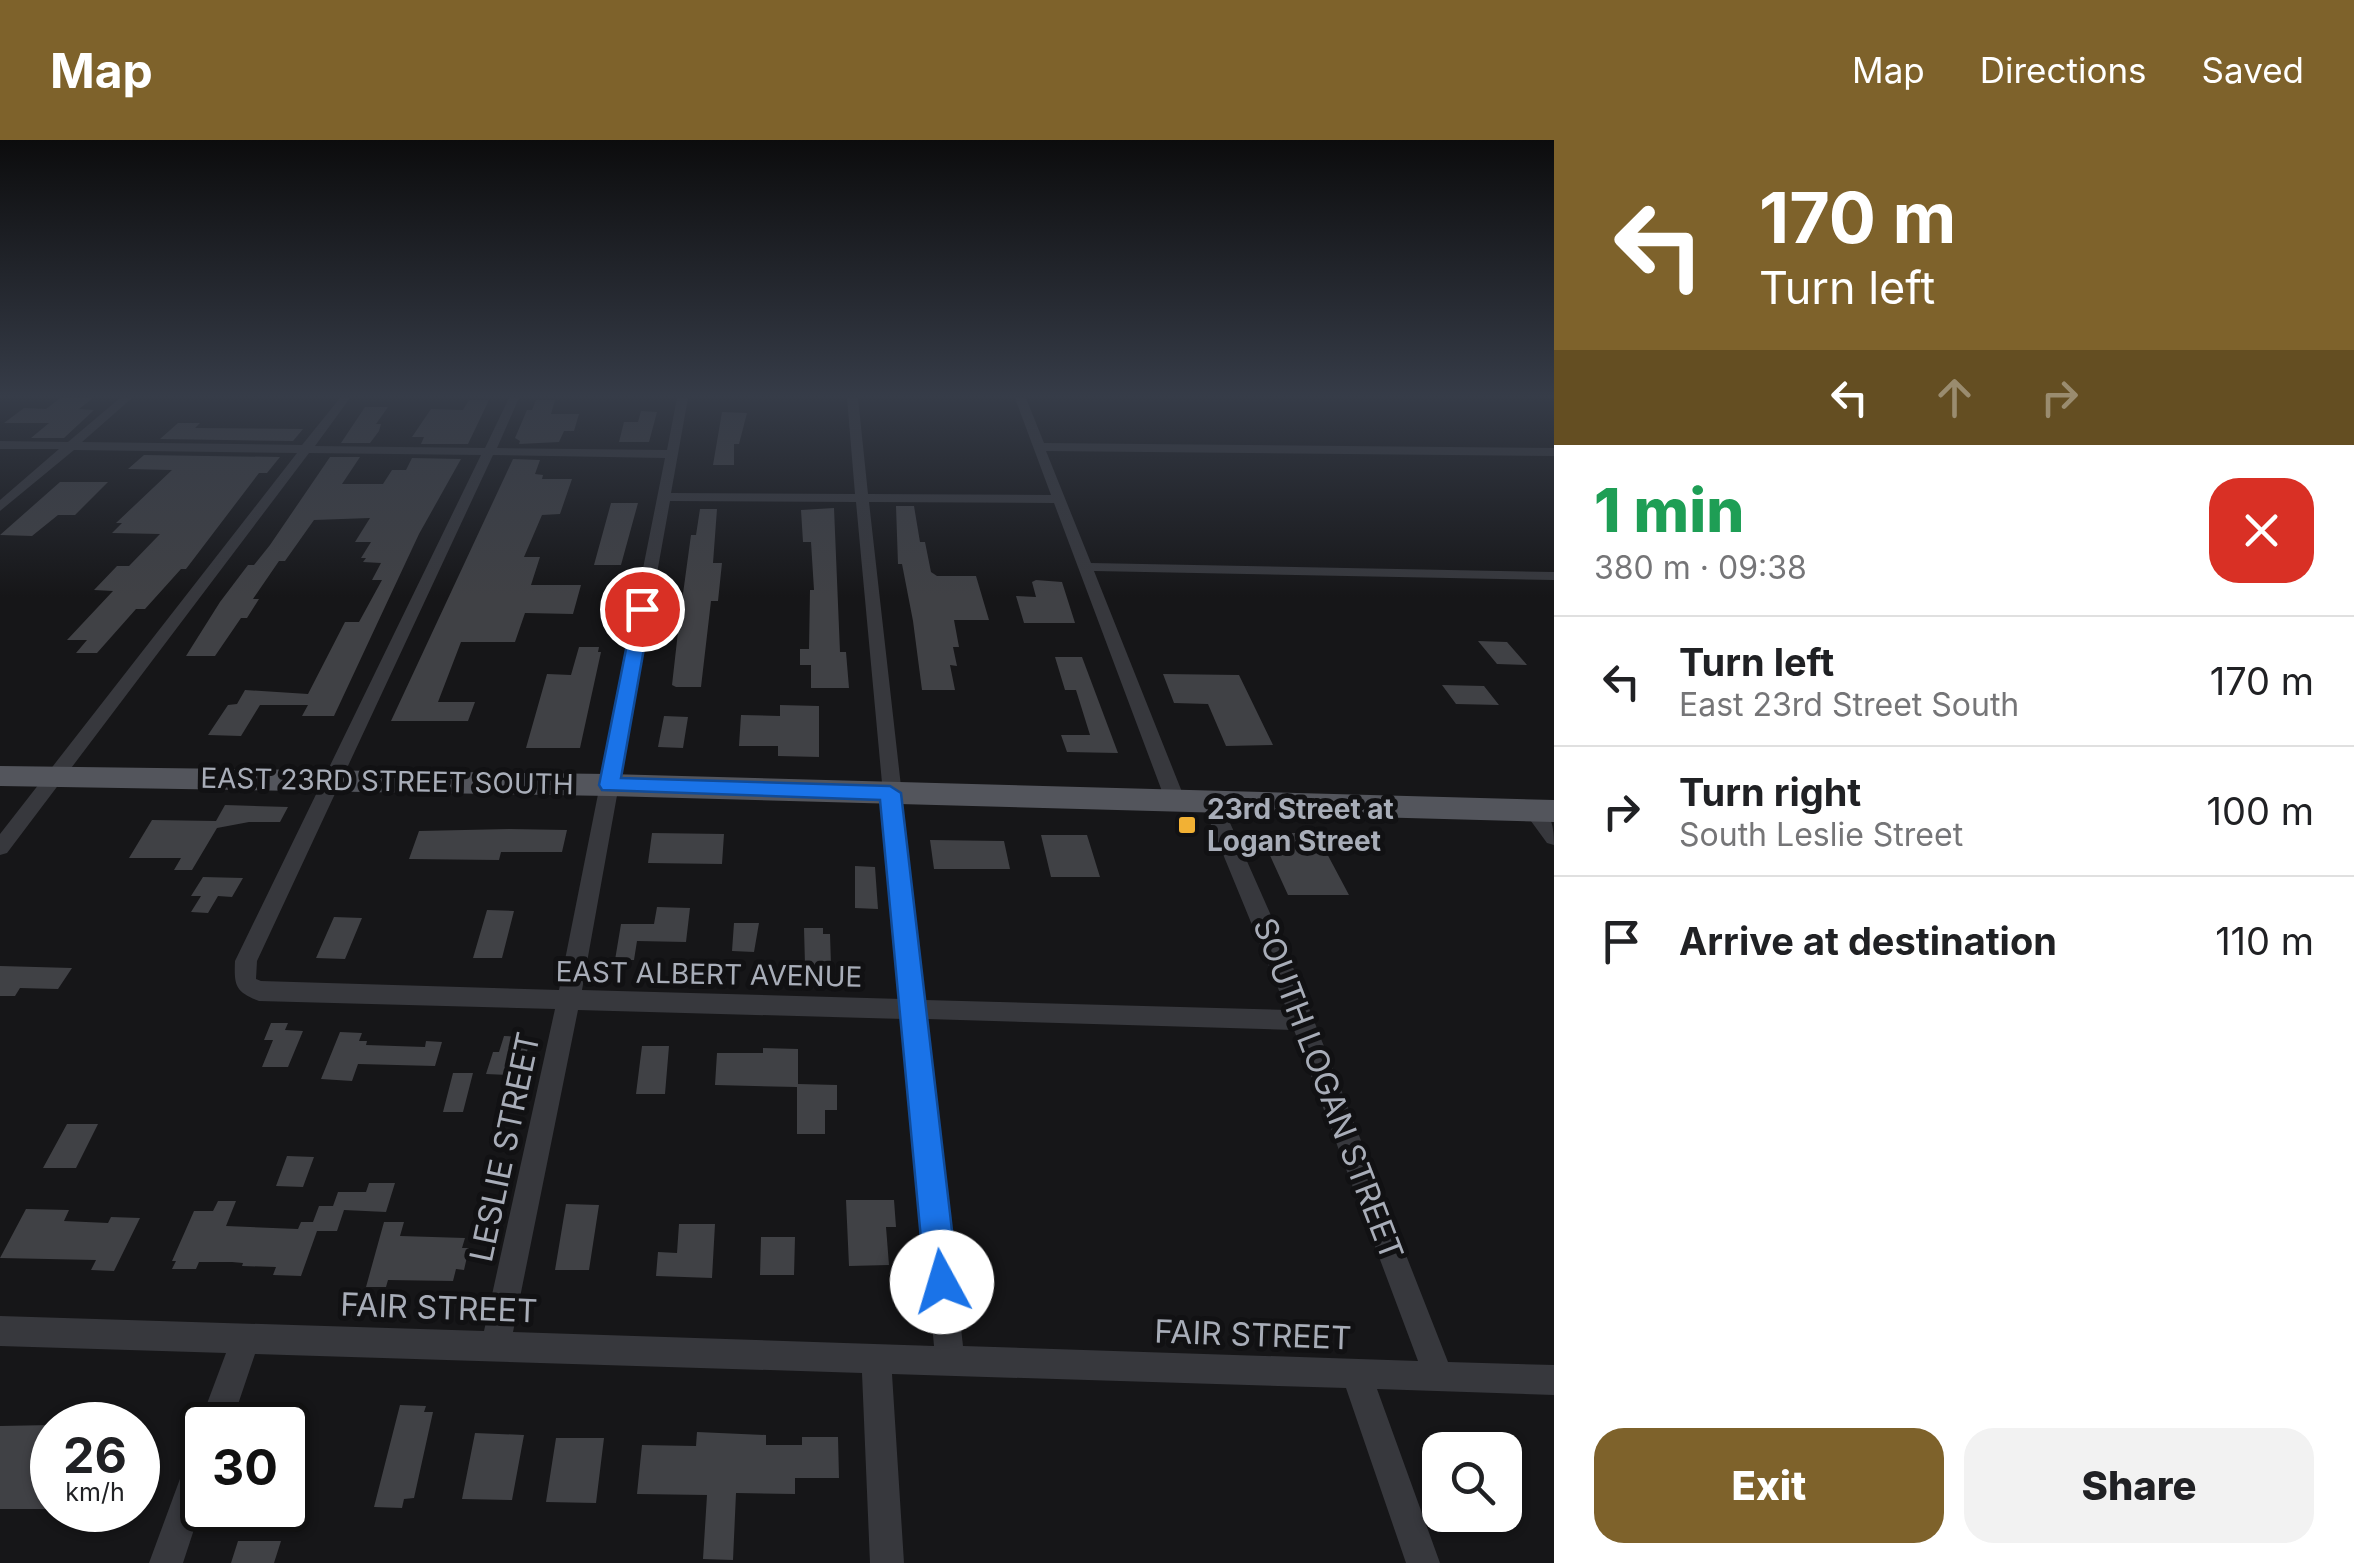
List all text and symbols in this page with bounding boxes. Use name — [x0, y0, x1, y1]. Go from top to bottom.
text: Map — [50, 41, 153, 100]
text: Map — [1852, 49, 1925, 91]
text: Directions — [1980, 49, 2147, 91]
text: Saved — [2202, 49, 2304, 91]
text: 170 m — [1759, 175, 1956, 260]
icon: left — [1594, 180, 1724, 310]
text: Turn left — [1759, 260, 1935, 315]
icon: left — [1822, 370, 1877, 425]
icon: ahead — [1927, 370, 1982, 425]
icon: right — [2032, 370, 2087, 425]
text: 1 min — [1594, 474, 1744, 546]
button: close — [2209, 478, 2314, 583]
text: 380 m · 09:38 — [1594, 548, 1807, 587]
pin — [600, 567, 685, 652]
icon: arrive — [615, 582, 670, 637]
text: Turn left — [1679, 639, 1834, 685]
icon: left — [1594, 654, 1649, 709]
text: 170 m — [2210, 658, 2314, 704]
text: East 23rd Street South — [1679, 685, 2019, 724]
street label: EAST 23RD STREET SOUTH — [200, 761, 574, 801]
text: Turn right — [1679, 769, 1861, 815]
icon: right — [1594, 784, 1649, 839]
text: 100 m — [2207, 788, 2314, 834]
place label: 23rd Street at Logan Street — [1207, 792, 1394, 858]
marker: 23rd Street at Logan Street — [1176, 814, 1198, 836]
text: South Leslie Street — [1679, 815, 1963, 854]
street label: SOUTH LOGAN STREET — [1245, 912, 1412, 1265]
icon: arrive — [1594, 914, 1649, 969]
text: Arrive at destination — [1679, 918, 2057, 964]
text: 110 m — [2215, 918, 2314, 964]
street label: EAST ALBERT AVENUE — [555, 954, 863, 994]
street label: LESLIE STREET — [461, 1029, 548, 1265]
position arrow — [890, 1230, 994, 1334]
street label: FAIR STREET — [340, 1285, 538, 1330]
street label: FAIR STREET — [1154, 1312, 1352, 1357]
speed limit sign: 30 — [180, 1402, 310, 1532]
text: 26 — [63, 1425, 127, 1485]
button: Exit — [1594, 1428, 1944, 1543]
button: Share — [1964, 1428, 2314, 1543]
map controls — [1422, 1432, 1522, 1532]
button: search — [1422, 1432, 1522, 1532]
text: km/h — [65, 1477, 125, 1507]

